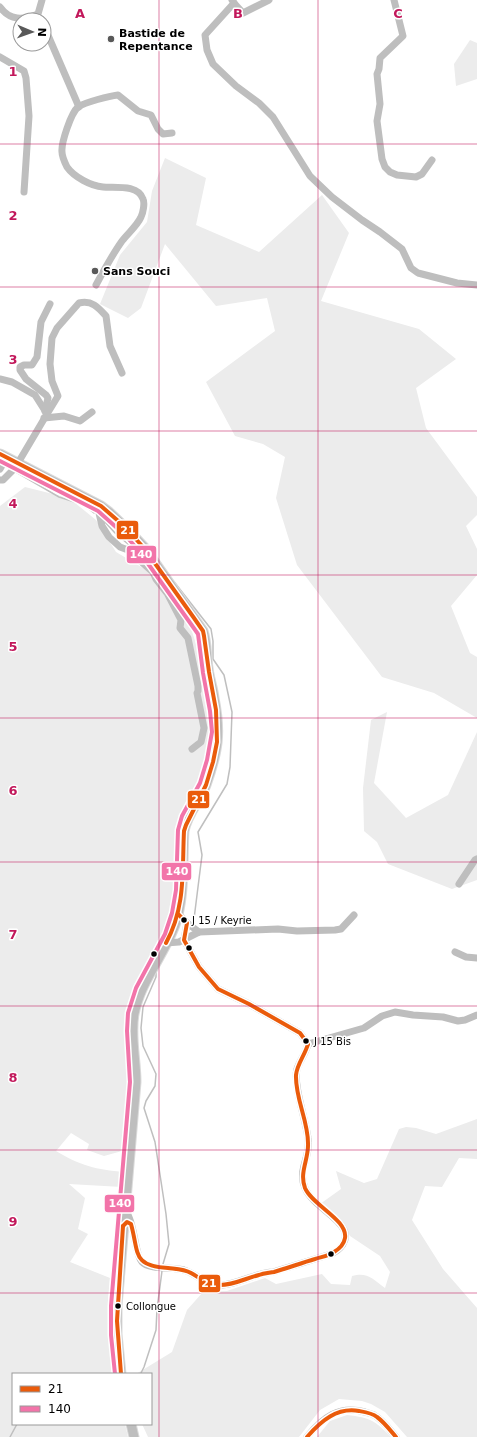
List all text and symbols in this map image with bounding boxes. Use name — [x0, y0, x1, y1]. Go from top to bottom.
text: A — [75, 6, 85, 21]
text: B — [233, 6, 243, 21]
text: C — [393, 6, 403, 21]
north arrow — [12, 12, 52, 52]
text: N — [35, 27, 48, 37]
place label: Bastide de Repentance — [119, 27, 193, 53]
marker: Bastide de Repentance — [106, 34, 116, 44]
text: 1 — [8, 64, 18, 79]
text: 2 — [8, 208, 18, 223]
place label: Sans Souci — [103, 265, 170, 278]
marker: Sans Souci — [90, 266, 100, 276]
text: 3 — [8, 352, 18, 367]
text: 4 — [8, 496, 18, 511]
line badge: 21 — [116, 520, 139, 540]
text: 21 — [120, 524, 136, 537]
line badge: 140 — [126, 545, 157, 564]
text: 140 — [130, 548, 153, 561]
text: 5 — [8, 639, 18, 654]
text: 6 — [8, 783, 18, 798]
line badge: 21 — [187, 790, 210, 809]
text: 21 — [191, 793, 207, 806]
line badge: 140 — [161, 862, 192, 881]
text: 140 — [166, 865, 189, 878]
marker: J 15 / Keyrie — [179, 915, 189, 925]
place label: J 15 / Keyrie — [191, 915, 252, 926]
text: 7 — [8, 927, 18, 942]
unlabelled marker — [184, 943, 194, 953]
unlabelled marker — [149, 949, 159, 959]
marker: J 15 Bis — [301, 1036, 311, 1046]
place label: J 15 Bis — [313, 1036, 351, 1047]
text: 8 — [8, 1070, 18, 1085]
line badge: 140 — [104, 1194, 135, 1213]
text: 140 — [109, 1197, 132, 1210]
text: 9 — [8, 1214, 18, 1229]
unlabelled marker — [326, 1249, 336, 1259]
line badge: 21 — [198, 1274, 221, 1293]
text: 21 — [201, 1277, 217, 1290]
marker: Collongue — [113, 1301, 123, 1311]
place label: Collongue — [126, 1301, 176, 1312]
legend — [12, 1373, 152, 1425]
text: 21 — [48, 1382, 63, 1396]
text: 140 — [48, 1402, 71, 1416]

